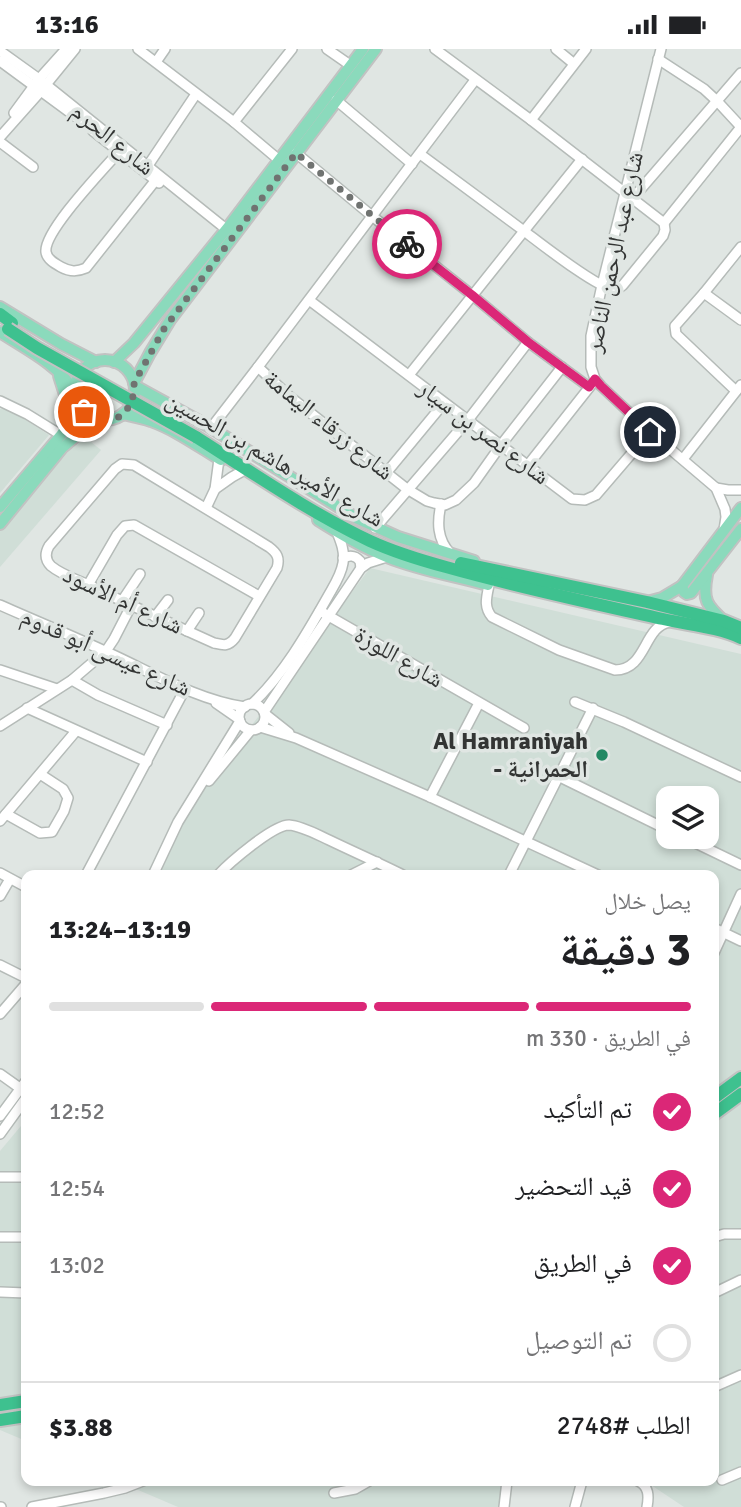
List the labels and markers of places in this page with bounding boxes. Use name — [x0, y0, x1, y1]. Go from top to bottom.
pin — [54, 382, 114, 442]
pin — [620, 402, 680, 462]
place label: Al Hamraniyah - الحمرانية — [433, 726, 588, 784]
marker: Al Hamraniyah - الحمرانية — [594, 747, 610, 763]

